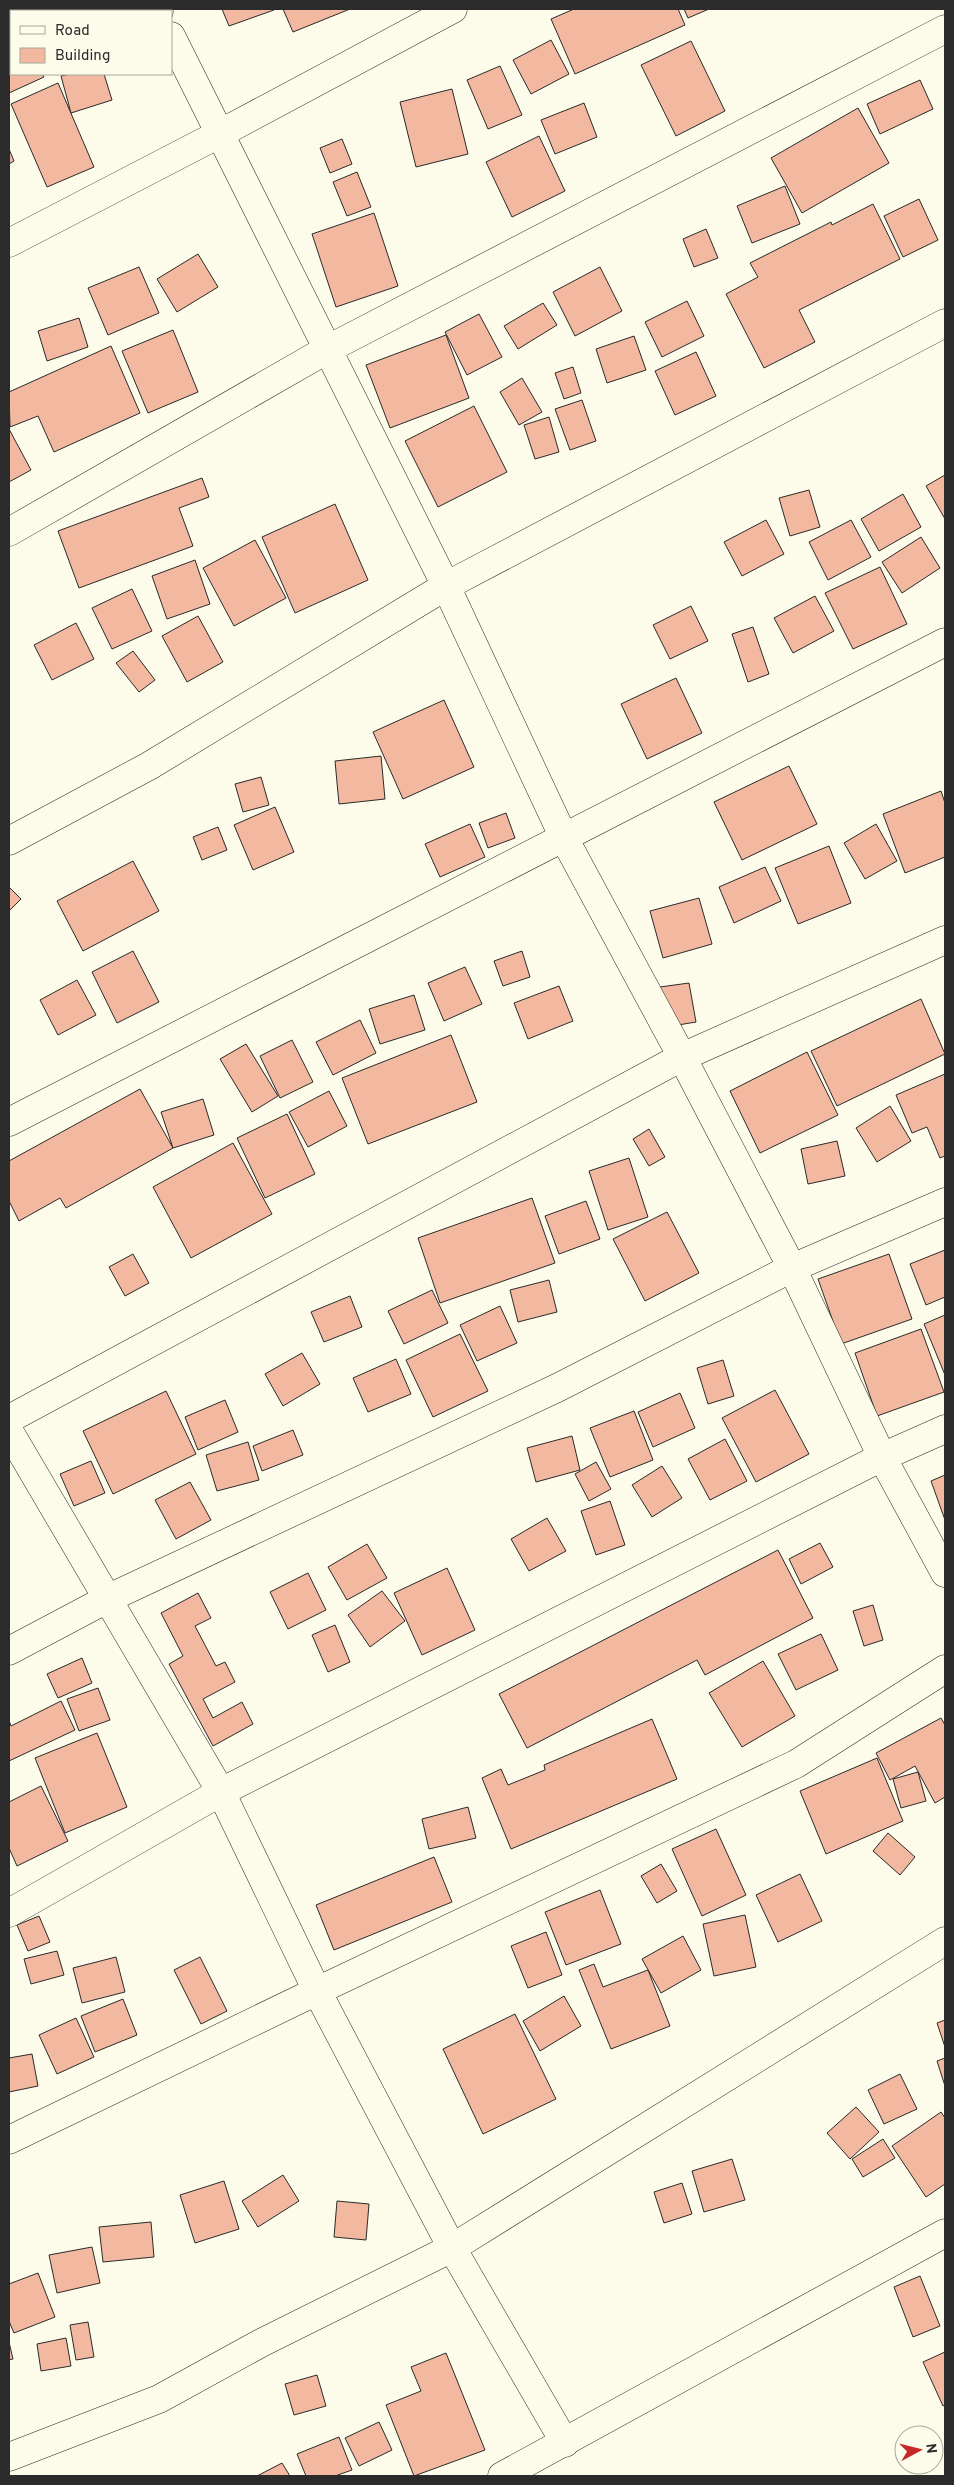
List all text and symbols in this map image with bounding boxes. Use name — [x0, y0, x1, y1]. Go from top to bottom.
legend — [10, 10, 172, 75]
text: Road — [55, 22, 90, 41]
text: Building — [55, 47, 110, 66]
north arrow — [894, 2425, 944, 2475]
text: N — [921, 2443, 939, 2455]

